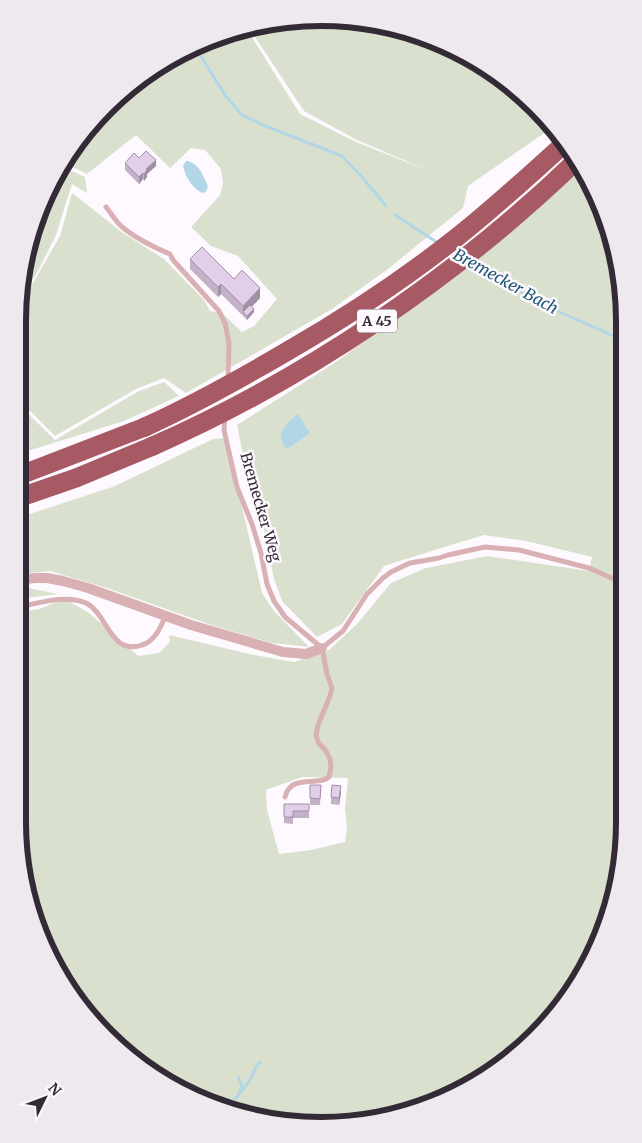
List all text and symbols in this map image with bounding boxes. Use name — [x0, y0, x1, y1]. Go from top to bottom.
water label: Bremecker Bach — [450, 244, 562, 318]
road number: A 45 — [357, 310, 397, 332]
street label: Bremecker Weg — [236, 450, 286, 564]
north arrow — [20, 1073, 70, 1123]
text: N — [44, 1079, 65, 1099]

